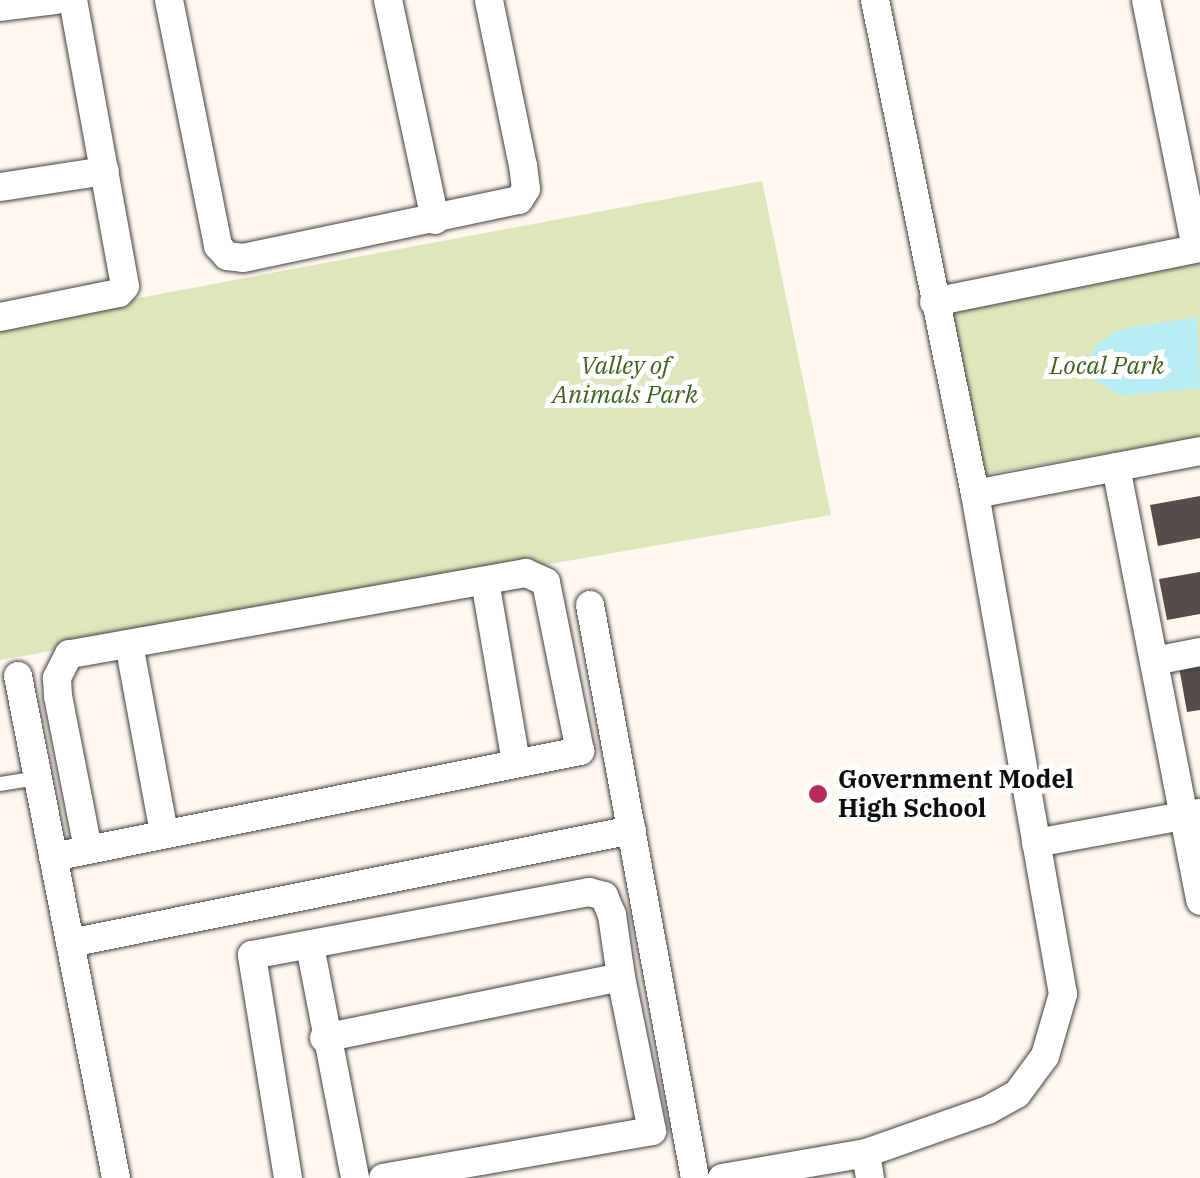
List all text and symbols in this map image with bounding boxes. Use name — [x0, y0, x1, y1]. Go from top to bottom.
park label: Local Park — [1050, 350, 1164, 380]
park label: Valley of Animals Park — [552, 351, 698, 410]
place label: Government Model High School — [838, 765, 1074, 824]
marker: Government Model High School — [807, 783, 829, 805]

